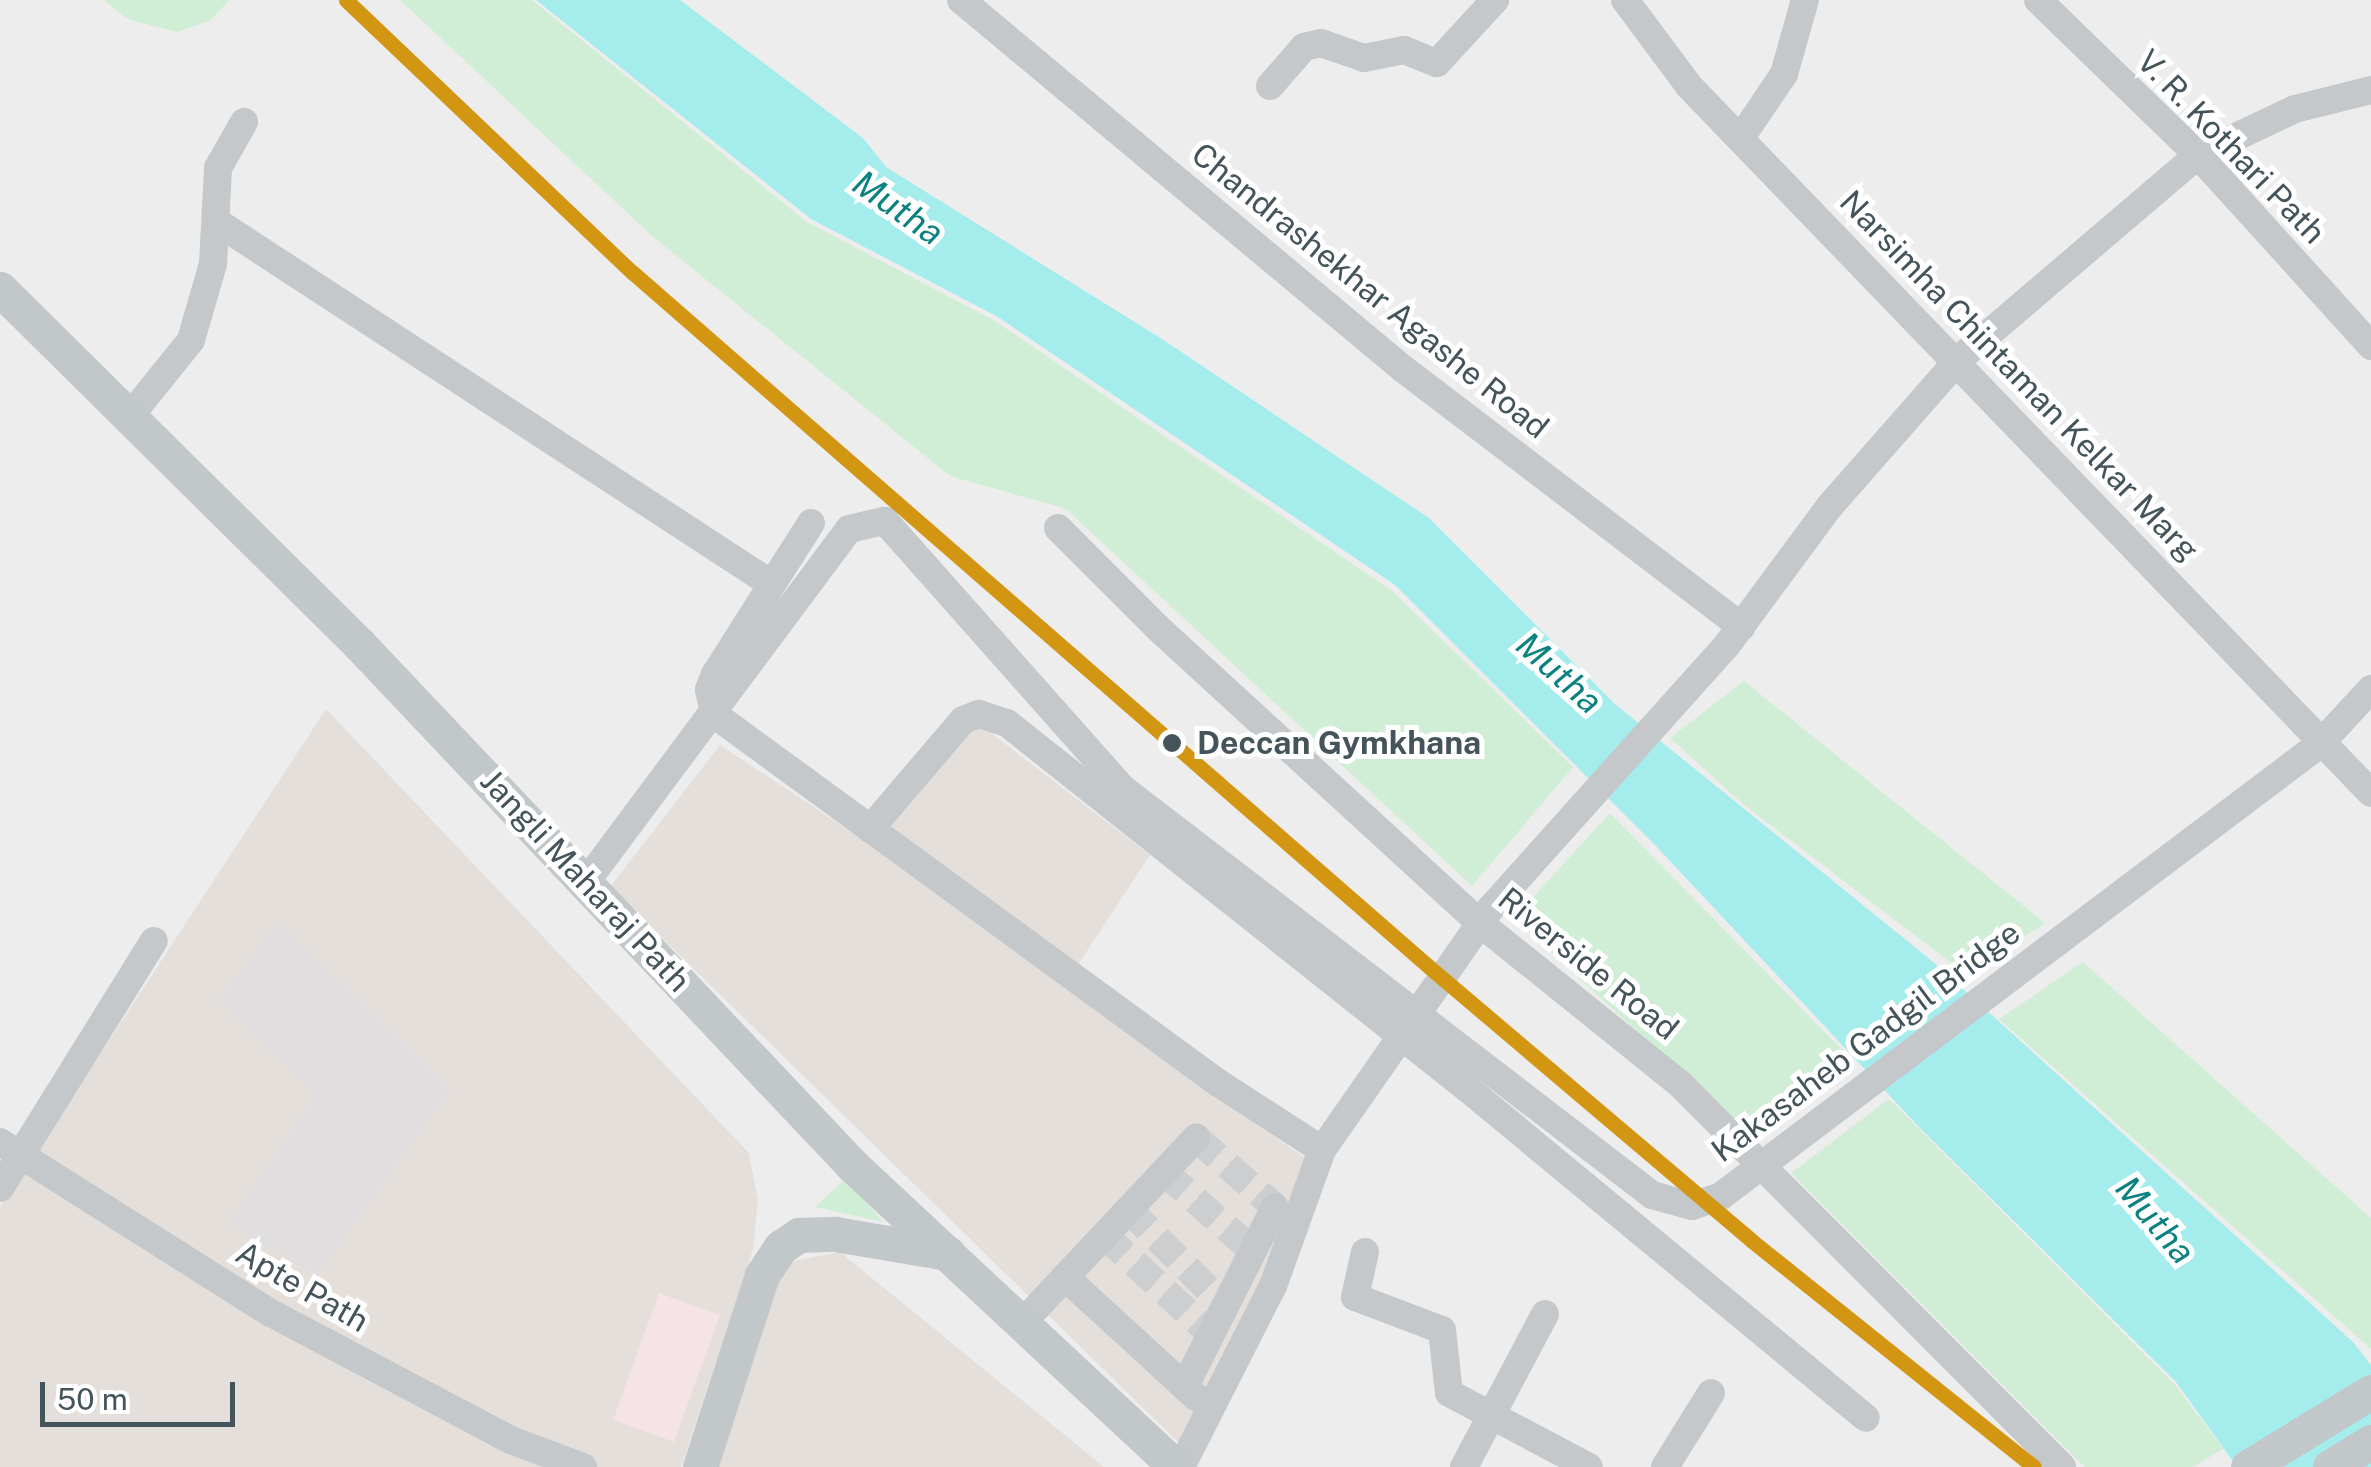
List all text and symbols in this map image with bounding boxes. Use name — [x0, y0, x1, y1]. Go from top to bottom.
street label: V. R. Kothari Path — [2129, 42, 2333, 252]
street label: Chandrashekhar Agashe Road — [1184, 135, 1556, 447]
water label: Mutha — [845, 162, 951, 254]
street label: Narsimha Chintaman Kelkar Marg — [1832, 183, 2206, 569]
water label: Mutha — [1507, 624, 1611, 722]
place label: Deccan Gymkhana — [1197, 724, 1481, 762]
marker: Deccan Gymkhana — [1156, 727, 1188, 759]
street label: Jangli Maharaj Path — [472, 762, 698, 1000]
street label: Riverside Road — [1490, 880, 1686, 1048]
street label: Kakasaheb Gadgil Bridge — [1704, 914, 2028, 1170]
water label: Mutha — [2106, 1168, 2204, 1272]
street label: Apte Path — [229, 1234, 375, 1340]
scale bar — [45, 1362, 240, 1424]
text: 50 m — [57, 1381, 128, 1417]

